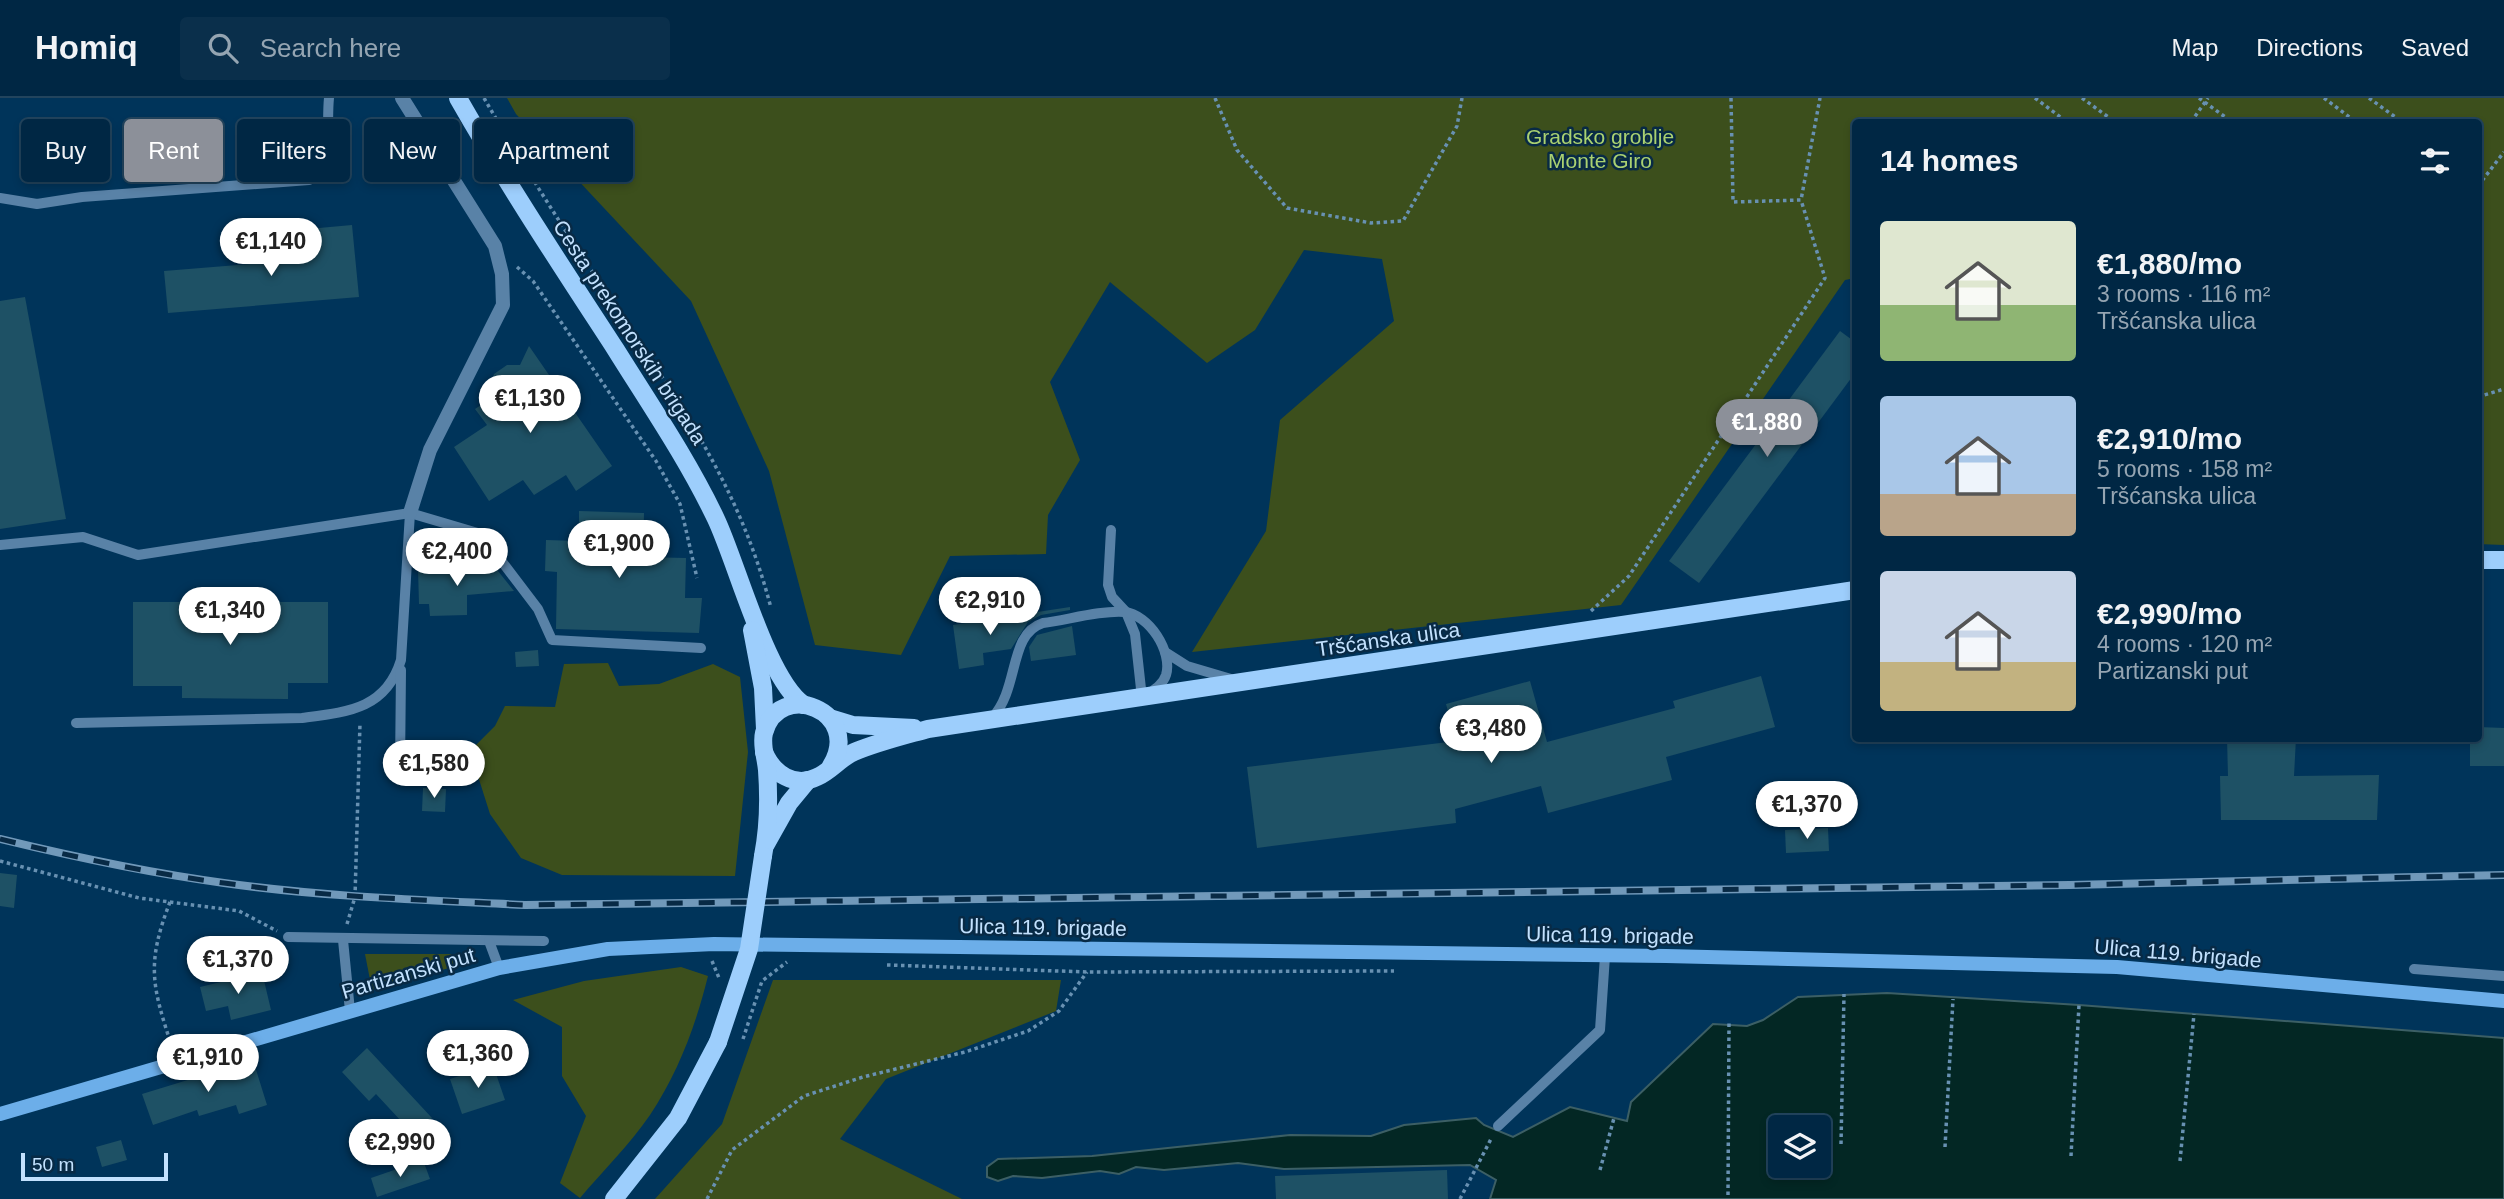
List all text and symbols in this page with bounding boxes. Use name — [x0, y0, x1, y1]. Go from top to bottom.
search box — [180, 17, 670, 80]
text: Homiq — [35, 29, 138, 66]
icon: search — [204, 29, 242, 67]
text: Search here — [260, 33, 401, 63]
text: Map — [2172, 34, 2218, 61]
text: Directions — [2256, 34, 2363, 61]
text: Saved — [2401, 34, 2469, 61]
chip: Buy — [21, 119, 110, 182]
chip: Rent — [124, 119, 223, 182]
chip: Filters — [237, 119, 350, 182]
chip: New — [364, 119, 460, 182]
chip: Apartment — [474, 119, 633, 182]
park label: Gradsko groblje Monte Giro — [1526, 125, 1674, 172]
icon: filters — [2416, 142, 2454, 180]
text: 14 homes — [1880, 144, 2018, 177]
street label: Cesta prekomorskih brigada — [549, 216, 711, 449]
pin: €1,140 — [214, 218, 328, 278]
text: €1,140 — [236, 228, 306, 254]
text: €1,880/mo — [2097, 247, 2242, 280]
icon: home — [1936, 249, 2020, 333]
text: 3 rooms · 116 m² — [2097, 281, 2270, 307]
text: Tršćanska ulica — [2097, 308, 2256, 334]
pin: €1,130 — [473, 376, 587, 435]
text: €1,130 — [495, 385, 565, 411]
pin: €1,880 — [1710, 400, 1824, 459]
text: €1,880 — [1732, 409, 1802, 435]
text: €2,910/mo — [2097, 422, 2242, 455]
icon: home — [1936, 424, 2020, 508]
text: 5 rooms · 158 m² — [2097, 456, 2272, 482]
text: Tršćanska ulica — [2097, 483, 2256, 509]
pin: €1,900 — [562, 520, 676, 580]
pin: €2,400 — [400, 528, 514, 588]
text: €1,900 — [584, 530, 654, 556]
text: €2,400 — [422, 538, 492, 564]
pin: €2,910 — [933, 578, 1047, 637]
text: €2,910 — [955, 587, 1025, 613]
pin: €1,340 — [173, 588, 287, 647]
text: €1,340 — [195, 597, 265, 623]
text: €2,990/mo — [2097, 597, 2242, 630]
icon: home — [1936, 599, 2020, 683]
street label: Tršćanska ulica — [1315, 617, 1462, 660]
text: 4 rooms · 120 m² — [2097, 631, 2272, 657]
text: Partizanski put — [2097, 658, 2248, 684]
pin: €3,480 — [1434, 706, 1548, 765]
text: €3,480 — [1456, 715, 1526, 741]
pin: €1,580 — [377, 740, 491, 800]
text: €1,580 — [399, 750, 469, 776]
pin: €1,370 — [1750, 782, 1864, 841]
text: €1,370 — [1772, 791, 1842, 817]
street label: Ulica 119. brigade — [959, 914, 1127, 940]
street label: Ulica 119. brigade — [1526, 922, 1694, 948]
street label: Ulica 119. brigade — [2093, 934, 2263, 972]
pin: €1,370 — [181, 936, 295, 996]
street label: Partizanski put — [339, 943, 478, 1003]
text: €1,370 — [203, 946, 273, 972]
pin: €1,360 — [421, 1030, 535, 1090]
pin: €1,910 — [151, 1034, 265, 1094]
text: €1,360 — [443, 1040, 513, 1066]
text: €1,910 — [173, 1044, 243, 1070]
map controls — [1768, 1115, 1831, 1178]
button: layers — [1768, 1115, 1831, 1178]
pin: €2,990 — [343, 1119, 457, 1179]
text: €2,990 — [365, 1129, 435, 1155]
scale bar — [21, 1150, 168, 1182]
text: 50 m — [32, 1154, 74, 1175]

